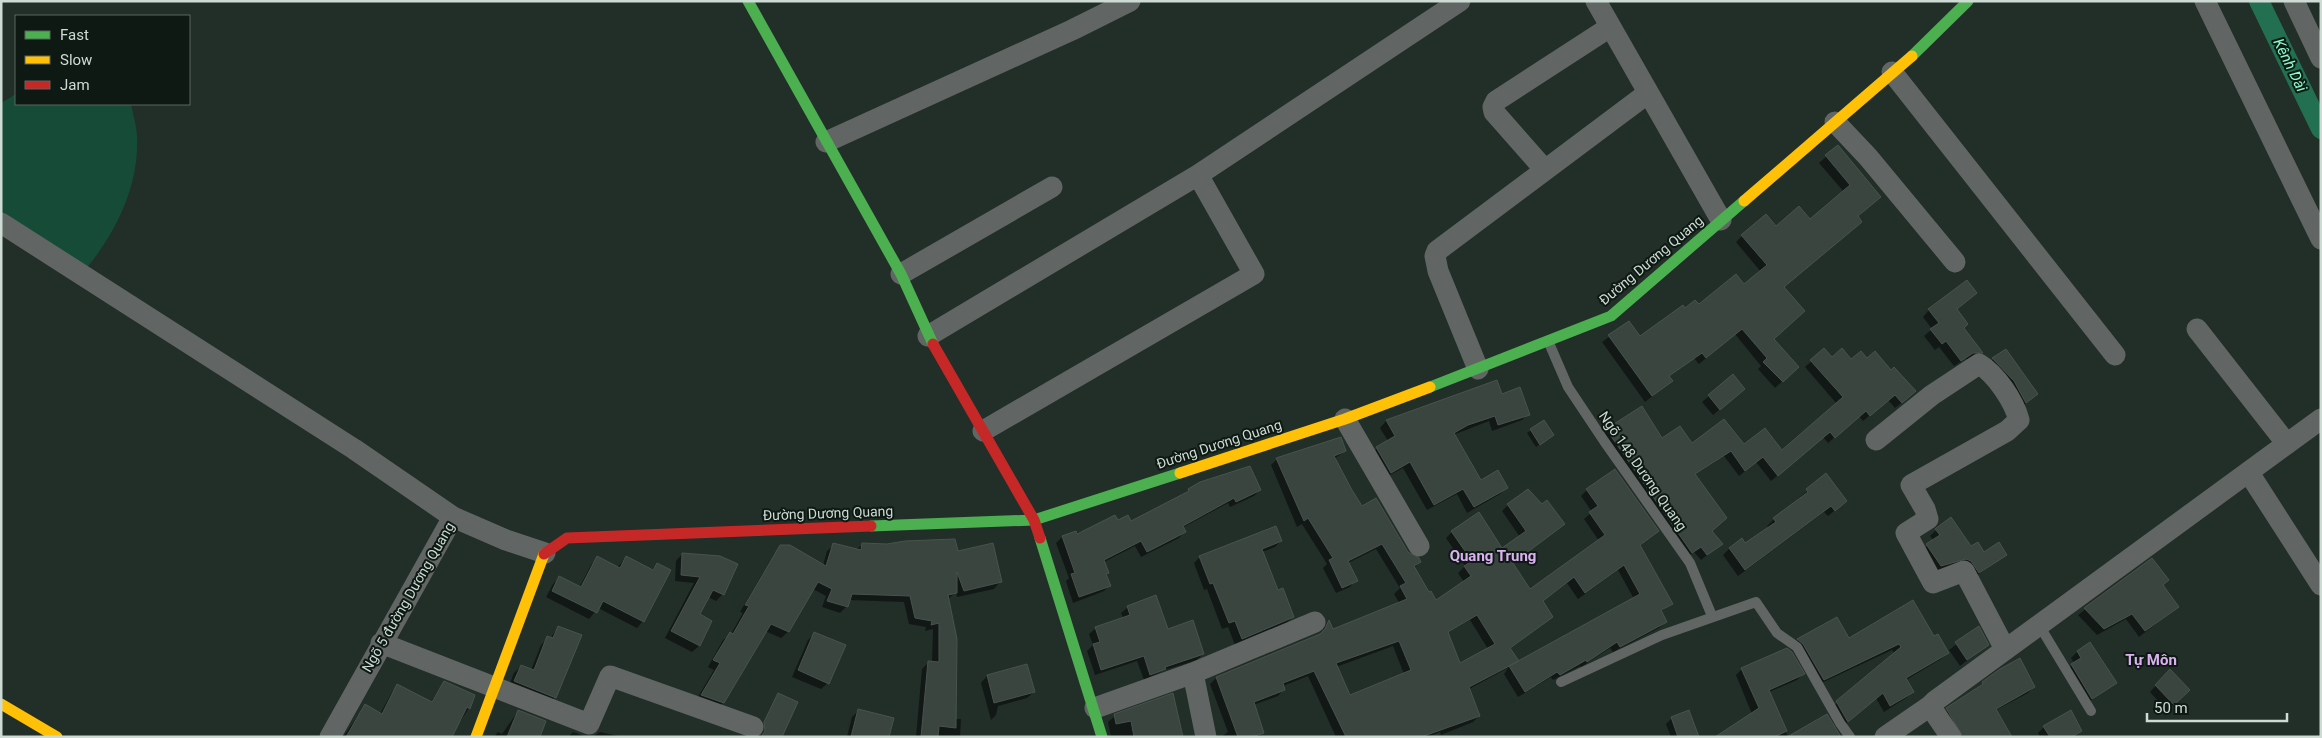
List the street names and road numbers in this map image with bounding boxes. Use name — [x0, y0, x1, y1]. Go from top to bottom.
street label: Đường Dương Quang — [1596, 212, 1706, 308]
street label: Ngõ 148 Dương Quang — [1596, 408, 1690, 534]
street label: Đường Dương Quang — [1154, 416, 1284, 472]
street label: Đường Dương Quang — [762, 503, 894, 523]
street label: Ngõ 5 đường Dương Quang — [359, 519, 457, 675]

